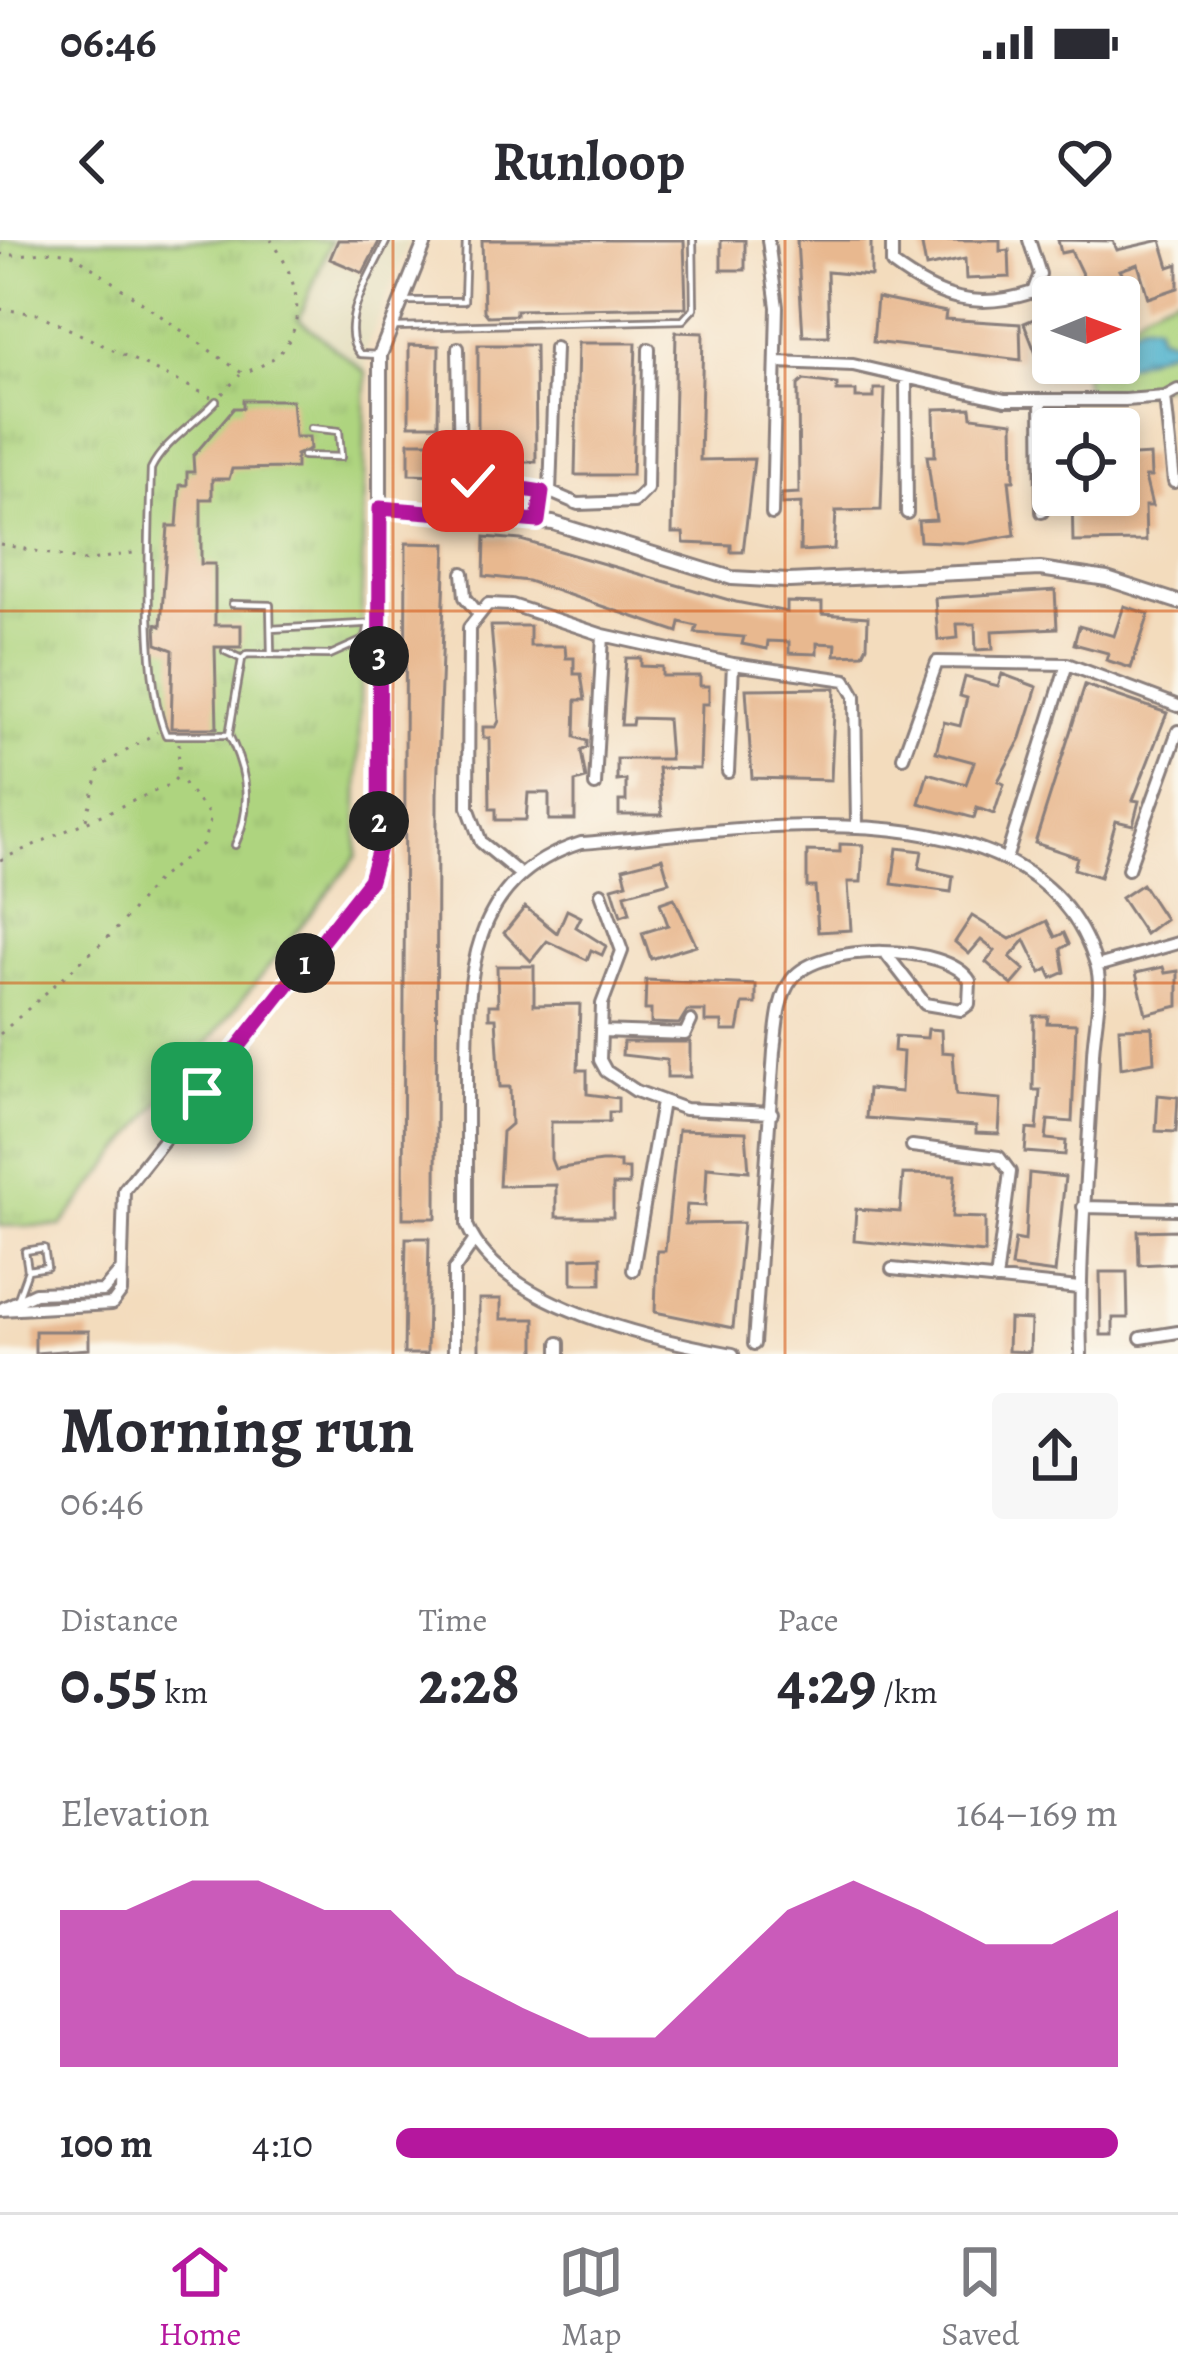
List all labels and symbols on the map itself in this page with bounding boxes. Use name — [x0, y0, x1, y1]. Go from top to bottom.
north arrow — [1032, 276, 1140, 384]
pin — [422, 430, 524, 532]
pin: 3 — [349, 626, 409, 686]
pin: 2 — [349, 791, 409, 851]
pin: 1 — [275, 933, 335, 993]
pin — [151, 1042, 253, 1144]

